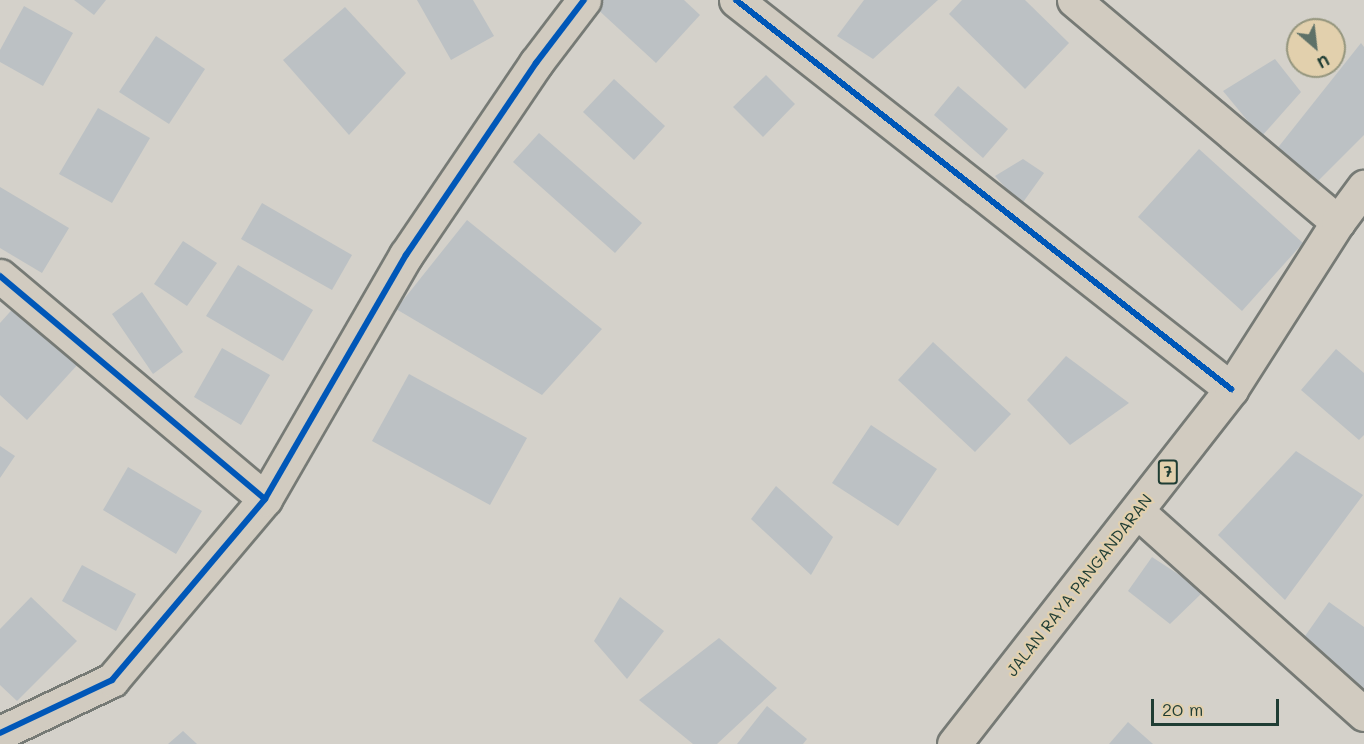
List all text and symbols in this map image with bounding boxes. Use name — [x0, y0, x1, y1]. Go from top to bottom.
north arrow — [1286, 18, 1346, 78]
text: U — [1314, 51, 1334, 74]
road number: 7 — [1158, 460, 1178, 484]
street label: JALAN RAYA PANGANDARAN — [1002, 490, 1156, 680]
scale bar — [1154, 687, 1282, 725]
text: 20 m — [1162, 697, 1203, 721]

